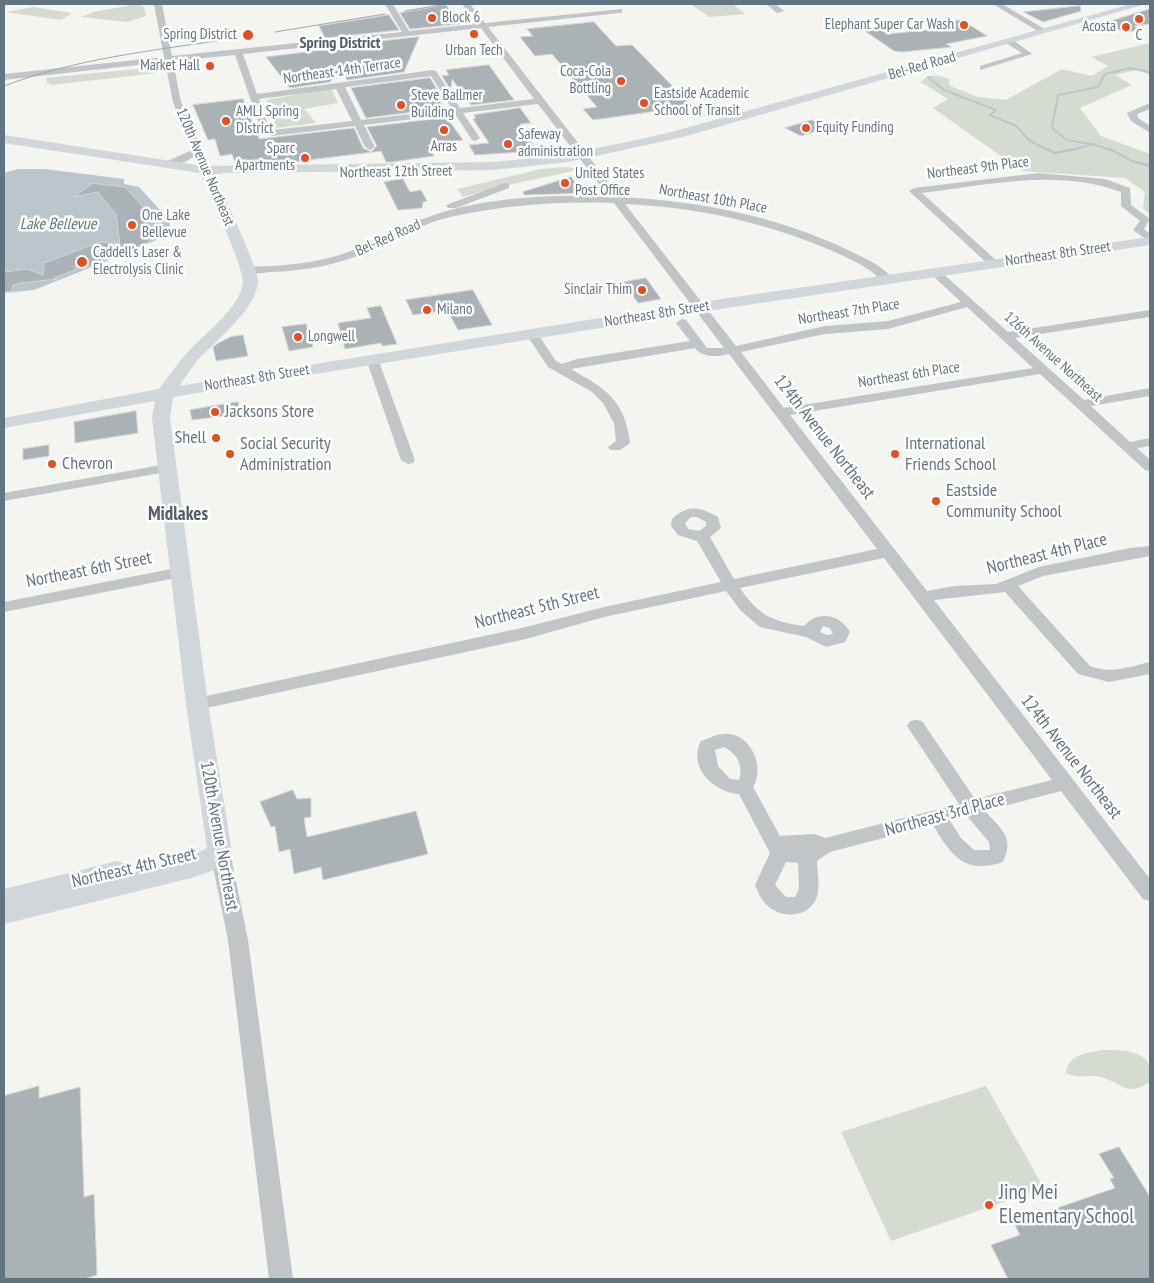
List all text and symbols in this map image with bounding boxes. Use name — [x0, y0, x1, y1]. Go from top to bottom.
place label: Block 6 — [442, 9, 480, 27]
marker: Block 6 — [426, 12, 438, 24]
marker: C — [1133, 13, 1145, 25]
place label: Elephant Super Car Wash — [825, 16, 954, 34]
place label: Acosta — [1082, 18, 1116, 36]
marker: Elephant Super Car Wash — [958, 19, 970, 31]
marker: Acosta — [1120, 21, 1132, 33]
place label: Spring District — [163, 26, 237, 44]
place label: C — [1136, 27, 1142, 45]
marker: Spring District — [241, 28, 255, 42]
marker: Urban Tech — [468, 28, 480, 40]
district label: Spring District — [300, 33, 380, 53]
place label: Urban Tech — [445, 42, 503, 60]
street label: Bel-Red Road — [886, 48, 958, 84]
street label: Northeast 14th Terrace — [282, 54, 402, 88]
place label: Market Hall — [140, 57, 200, 75]
marker: Market Hall — [204, 60, 216, 72]
place label: Coca-Cola Bottling — [560, 63, 611, 98]
marker: Coca-Cola Bottling — [615, 75, 627, 87]
place label: Eastside Academic School of Transit — [654, 85, 749, 120]
place label: Steve Ballmer Building — [411, 87, 483, 122]
marker: Eastside Academic School of Transit — [638, 97, 650, 109]
marker: Steve Ballmer Building — [395, 99, 407, 111]
place label: AMLI Spring DIstrict — [236, 103, 299, 138]
street label: 120th Avenue Northeast — [172, 105, 238, 229]
marker: AMLI Spring DIstrict — [220, 115, 232, 127]
place label: Equity Funding — [816, 119, 894, 137]
marker: Equity Funding — [800, 122, 812, 134]
marker: Arras — [438, 124, 450, 136]
place label: Safeway administration — [518, 126, 593, 161]
place label: Arras — [431, 138, 457, 156]
marker: Safeway administration — [502, 138, 514, 150]
place label: Sparc Apartments — [235, 140, 295, 175]
marker: Sparc Apartments — [299, 152, 311, 164]
street label: Northeast 9th Place — [926, 153, 1030, 183]
street label: Northeast 12th Street — [339, 162, 453, 182]
place label: United States Post Office — [575, 165, 644, 200]
marker: United States Post Office — [559, 177, 571, 189]
street label: Northeast 10th Place — [658, 181, 768, 217]
place label: One Lake Bellevue — [142, 207, 190, 242]
water label: Lake Bellevue — [20, 214, 96, 234]
street label: Bel-Red Road — [353, 216, 423, 260]
marker: One Lake Bellevue — [126, 219, 138, 231]
street label: Northeast 8th Street — [1004, 238, 1112, 270]
place label: Caddell’s Laser & Electrolysis Clinic — [93, 244, 184, 279]
marker: Caddell’s Laser & Electrolysis Clinic — [75, 255, 89, 269]
place label: Sinclair Thim — [564, 281, 632, 299]
marker: Sinclair Thim — [636, 284, 648, 296]
street label: Northeast 7th Place — [797, 295, 901, 329]
street label: Northeast 8th Street — [603, 297, 711, 331]
place label: Milano — [437, 301, 472, 319]
marker: Milano — [421, 304, 433, 316]
street label: 126th Avenue Northeast — [1000, 308, 1106, 406]
place label: Longwell — [308, 328, 355, 346]
marker: Longwell — [292, 331, 304, 343]
street label: Northeast 6th Place — [857, 358, 961, 392]
street label: Northeast 8th Street — [203, 361, 311, 395]
street label: 124th Avenue Northeast — [769, 371, 879, 503]
place label: Jacksons Store — [225, 401, 314, 423]
marker: Jacksons Store — [209, 406, 221, 418]
place label: Shell — [175, 427, 206, 449]
marker: Shell — [210, 432, 222, 444]
place label: Social Security Administration — [240, 433, 331, 476]
place label: International Friends School — [905, 433, 996, 476]
marker: Social Security Administration — [224, 448, 236, 460]
marker: International Friends School — [889, 448, 901, 460]
place label: Chevron — [62, 453, 113, 475]
marker: Chevron — [46, 458, 58, 470]
place label: Eastside Community School — [946, 480, 1062, 522]
marker: Eastside Community School — [930, 495, 942, 507]
district label: Midlakes — [148, 504, 208, 526]
street label: Northeast 4th Place — [985, 529, 1109, 579]
street label: Northeast 6th Street — [24, 547, 154, 593]
street label: Northeast 5th Street — [473, 582, 601, 634]
street label: 124th Avenue Northeast — [1016, 691, 1126, 823]
street label: 120th Avenue Northeast — [195, 759, 243, 913]
street label: Northeast 3rd Place — [883, 789, 1007, 841]
street label: Northeast 4th Street — [70, 843, 198, 893]
place label: Jing Mei Elementary School — [999, 1180, 1134, 1230]
marker: Jing Mei Elementary School — [983, 1199, 995, 1211]

